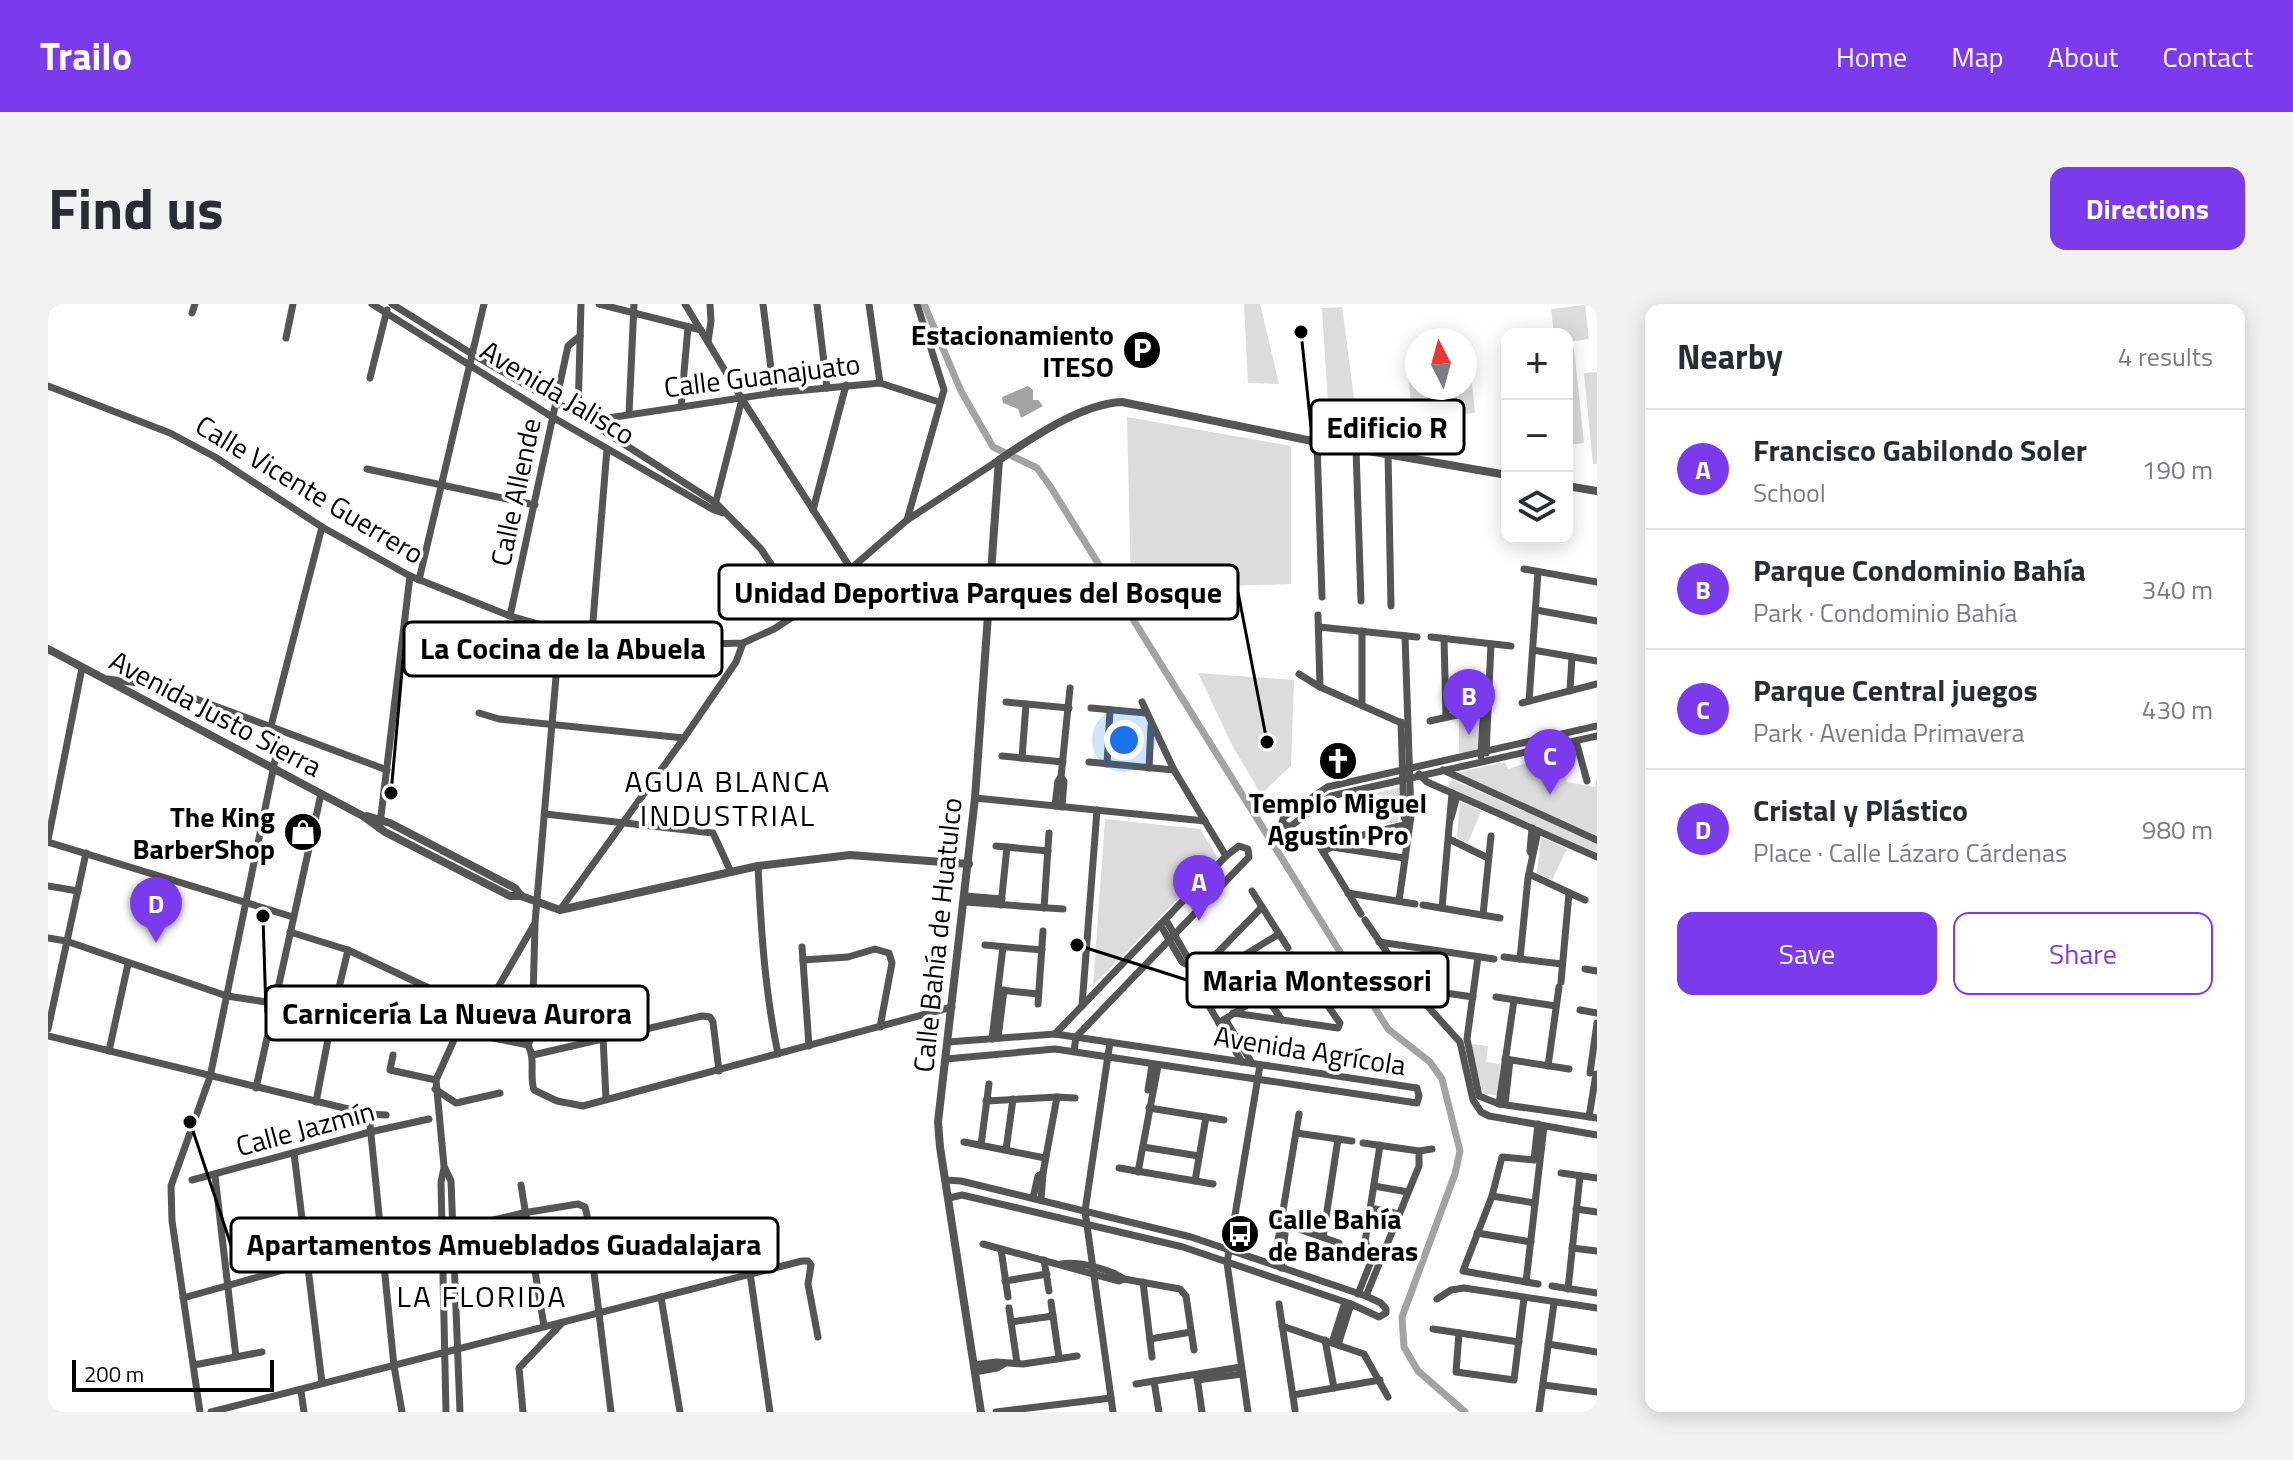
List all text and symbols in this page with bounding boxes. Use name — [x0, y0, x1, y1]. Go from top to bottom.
text: Trailo — [40, 27, 132, 85]
text: Home — [1836, 35, 1907, 78]
text: Map — [1951, 35, 2004, 78]
text: About — [2048, 35, 2118, 78]
text: Contact — [2162, 35, 2253, 78]
text: Find us — [48, 166, 224, 251]
button: Directions — [2050, 167, 2245, 250]
place label: Estacionamiento ITESO — [911, 313, 1114, 388]
north arrow — [1405, 328, 1477, 400]
map controls — [1501, 328, 1573, 544]
button: + — [1501, 328, 1573, 400]
street label: Avenida Jalisco — [472, 329, 644, 455]
parking icon: Estacionamiento ITESO — [1121, 329, 1163, 371]
text: Nearby — [1677, 330, 1783, 382]
text: 4 results — [2118, 337, 2213, 376]
street label: Calle Guanajuato — [661, 342, 863, 408]
callout: Edificio R — [1311, 400, 1464, 454]
button: − — [1501, 400, 1573, 472]
street label: Calle Vicente Guerrero — [188, 404, 432, 574]
text: Edificio R — [1326, 404, 1448, 450]
street label: Calle Allende — [478, 414, 552, 570]
text: Francisco Gabilondo Soler — [1753, 427, 2087, 473]
text: A — [1695, 450, 1711, 489]
text: 190 m — [2142, 450, 2213, 489]
button: layers — [1501, 472, 1573, 544]
text: School — [1753, 473, 1826, 512]
text: Parque Condominio Bahía — [1753, 547, 2086, 593]
callout: Unidad Deportiva Parques del Bosque — [719, 565, 1238, 619]
text: Unidad Deportiva Parques del Bosque — [734, 569, 1222, 615]
text: B — [1695, 570, 1711, 609]
text: 340 m — [2142, 570, 2213, 609]
text: Park · Condominio Bahía — [1753, 593, 2017, 632]
callout: La Cocina de la Abuela — [404, 622, 722, 676]
text: La Cocina de la Abuela — [420, 625, 706, 671]
street label: Avenida Justo Sierra — [102, 639, 330, 787]
text: Parque Central juegos — [1753, 667, 2038, 713]
pin: B — [1443, 669, 1495, 735]
text: C — [1696, 690, 1710, 729]
text: 430 m — [2142, 690, 2213, 729]
text: Park · Avenida Primavera — [1753, 713, 2025, 752]
your location — [1104, 720, 1144, 760]
pin: C — [1524, 729, 1576, 795]
church icon: Templo Miguel Agustín Pro — [1317, 740, 1359, 782]
district label: AGUA BLANCA INDUSTRIAL — [625, 758, 831, 838]
place label: Templo Miguel Agustín Pro — [1249, 781, 1427, 856]
text: Cristal y Plástico — [1753, 787, 1968, 833]
place label: The King BarberShop — [132, 795, 275, 870]
street label: Calle Bahía de Huatulco — [901, 795, 973, 1075]
text: D — [1695, 810, 1711, 849]
text: 980 m — [2142, 810, 2213, 849]
shop icon: The King BarberShop — [282, 811, 324, 853]
text: Place · Calle Lázaro Cárdenas — [1753, 833, 2067, 872]
pin: A — [1173, 855, 1225, 921]
pin: D — [130, 877, 182, 943]
button: Save — [1677, 912, 1937, 995]
button: Share — [1953, 912, 2213, 995]
callout: Maria Montessori — [1187, 953, 1448, 1007]
text: Maria Montessori — [1202, 957, 1432, 1003]
callout: Carnicería La Nueva Aurora — [266, 986, 648, 1040]
text: Carnicería La Nueva Aurora — [282, 990, 632, 1036]
street label: Avenida Agrícola — [1211, 1014, 1409, 1086]
street label: Calle Jazmín — [231, 1089, 379, 1167]
place label: Calle Bahía de Banderas — [1268, 1197, 1418, 1272]
bus stop icon: Calle Bahía de Banderas — [1219, 1213, 1261, 1255]
callout: Apartamentos Amueblados Guadalajara — [231, 1218, 778, 1272]
text: Apartamentos Amueblados Guadalajara — [247, 1221, 761, 1267]
district label: LA FLORIDA — [397, 1273, 567, 1319]
scale bar — [72, 1356, 274, 1392]
text: 200 m — [84, 1357, 144, 1391]

